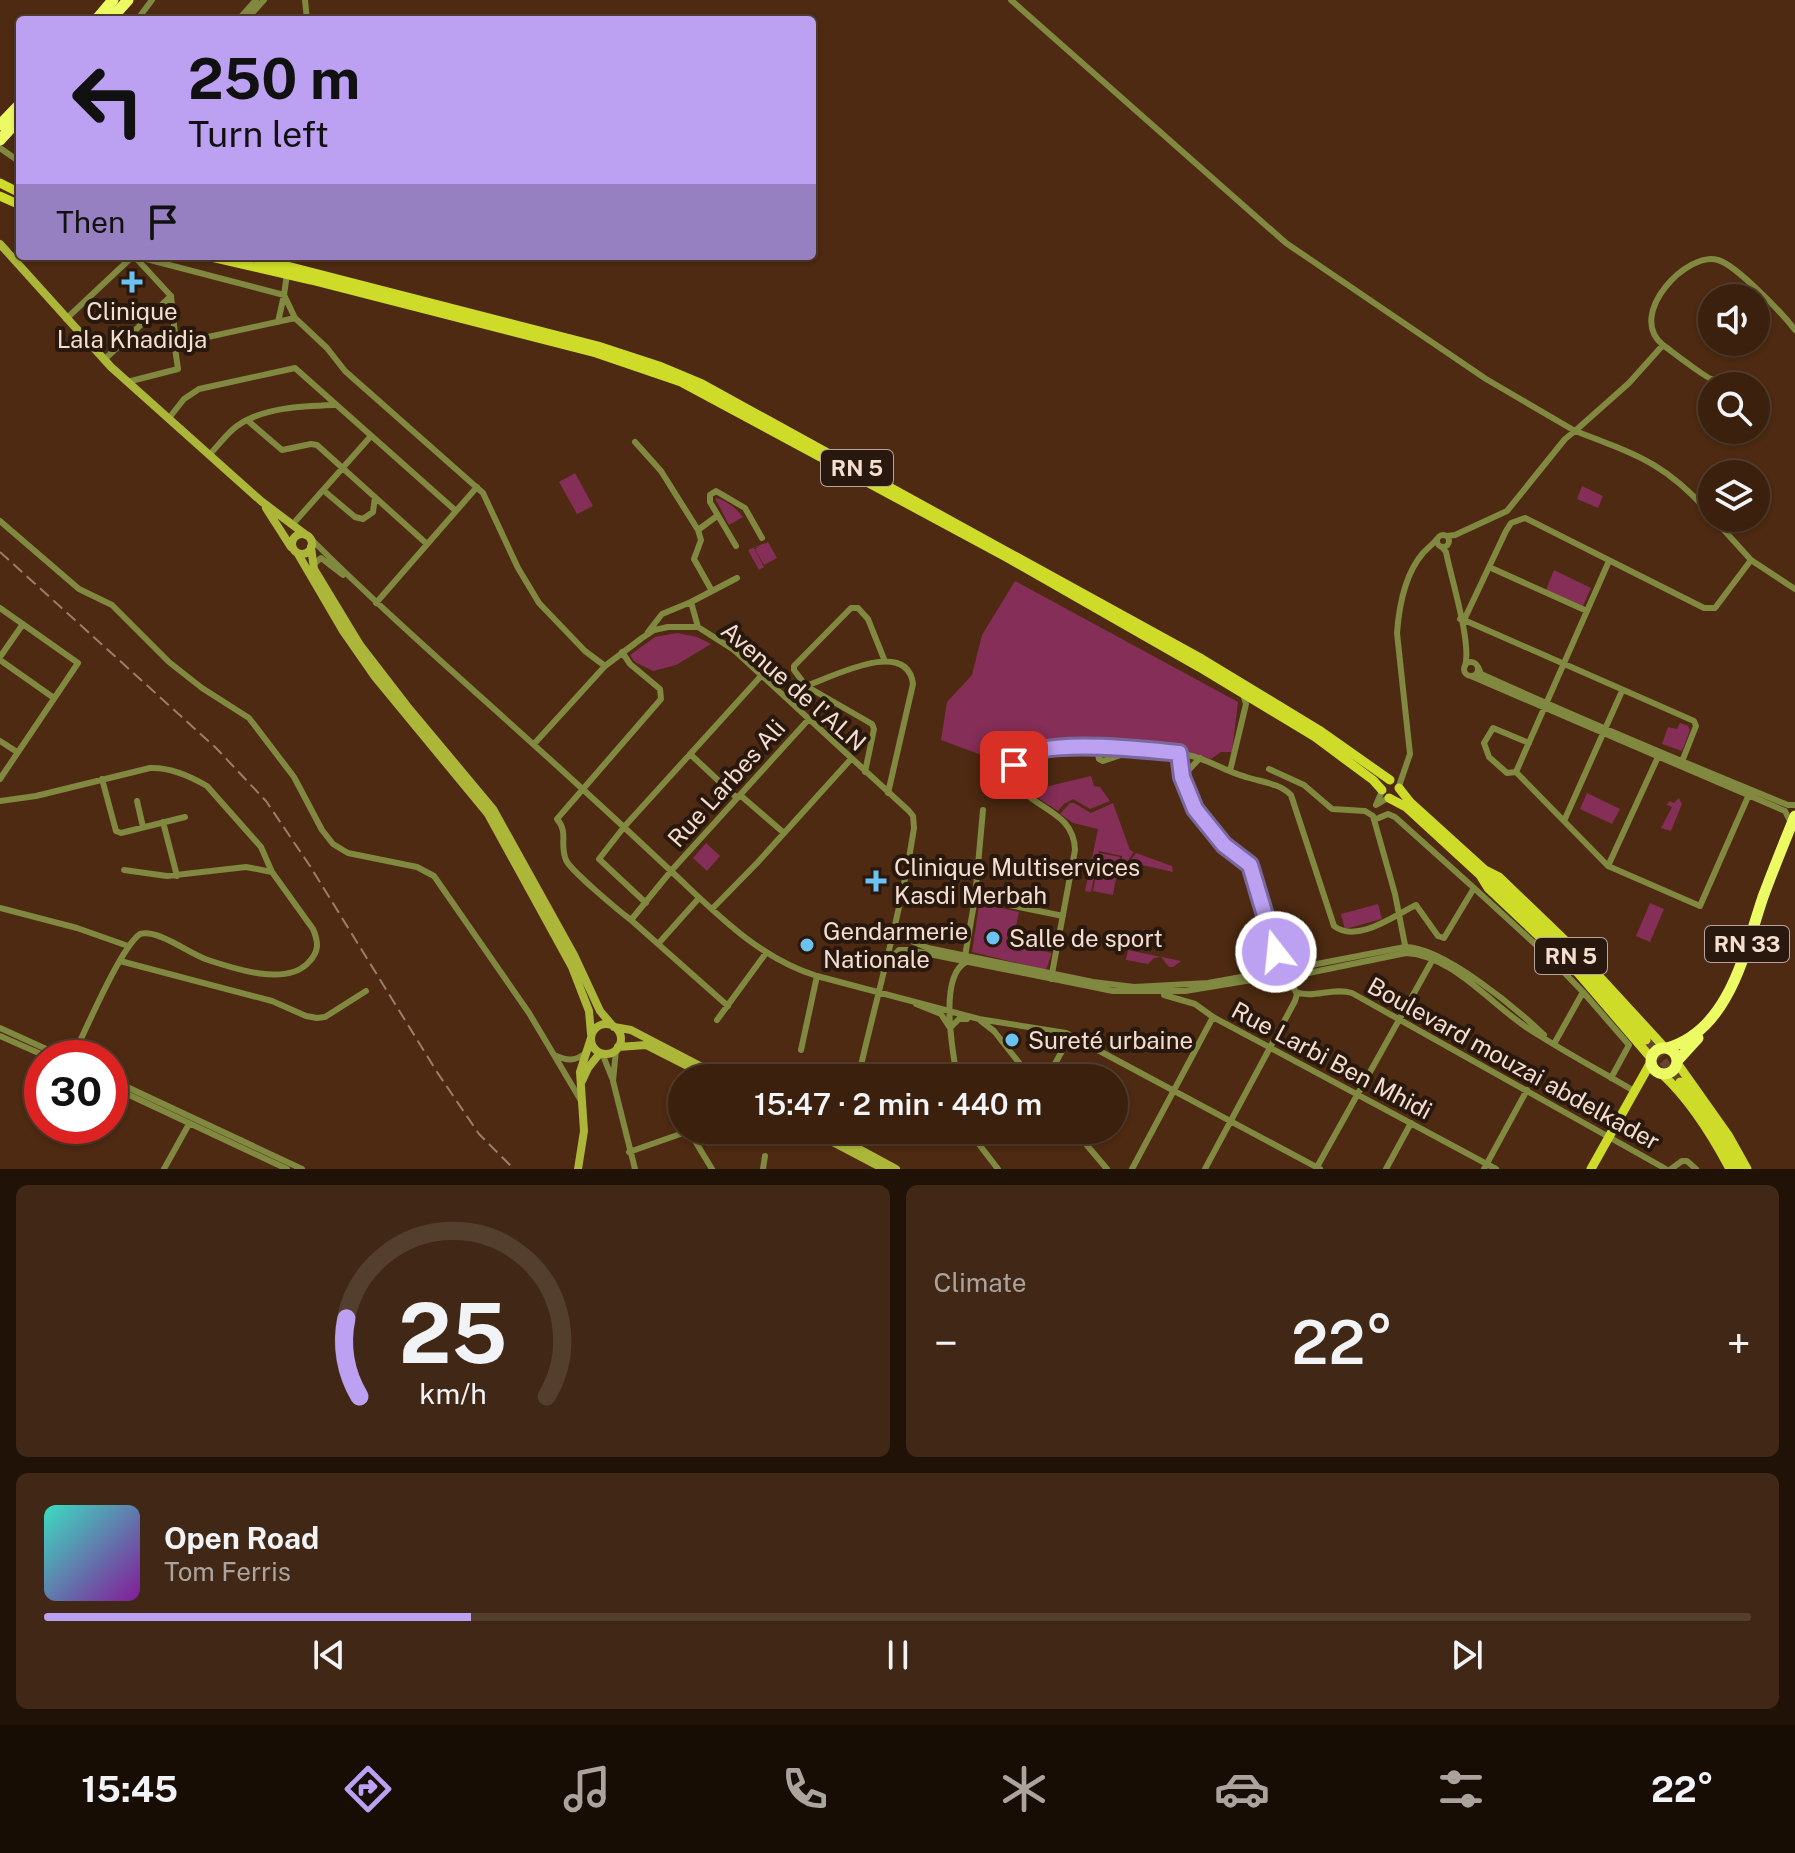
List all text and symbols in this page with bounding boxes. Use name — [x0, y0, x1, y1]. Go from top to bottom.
text: 250 m — [188, 46, 360, 112]
icon: left — [56, 48, 160, 152]
text: Turn left — [188, 113, 329, 155]
icon: arrive — [141, 200, 185, 244]
text: Then — [56, 204, 125, 240]
marker: Clinique Lala Khadidja — [121, 271, 143, 293]
map controls — [1698, 284, 1770, 532]
button: sound — [1698, 284, 1770, 356]
place label: Clinique Lala Khadidja — [57, 297, 207, 353]
button: search — [1698, 372, 1770, 444]
road number: RN 5 — [821, 450, 893, 486]
button: layers — [1698, 460, 1770, 532]
street label: Avenue de l'ALN — [716, 616, 872, 756]
street label: Rue Larbes Ali — [662, 714, 790, 852]
pin — [980, 731, 1048, 799]
icon: arrive — [992, 743, 1036, 787]
place label: Clinique Multiservices Kasdi Merbah — [894, 853, 1140, 909]
marker: Clinique Multiservices Kasdi Merbah — [865, 870, 887, 892]
position arrow — [1234, 910, 1318, 994]
place label: Gendarmerie Nationale — [823, 917, 968, 973]
place label: Salle de sport — [1009, 924, 1163, 952]
road number: RN 33 — [1705, 926, 1789, 962]
marker: Salle de sport — [984, 929, 1002, 947]
marker: Gendarmerie Nationale — [798, 936, 816, 954]
road number: RN 5 — [1535, 938, 1607, 974]
street label: Boulevard mouzai abdelkader — [1363, 971, 1665, 1155]
street label: Rue Larbi Ben Mhidi — [1227, 995, 1437, 1125]
place label: Sureté urbaine — [1028, 1026, 1193, 1054]
marker: Sureté urbaine — [1003, 1031, 1021, 1049]
speed limit sign: 30 — [24, 1040, 128, 1144]
text: 15:47 · 2 min · 440 m — [754, 1086, 1042, 1122]
text: Climate — [934, 1267, 1027, 1298]
text: 25 — [398, 1284, 507, 1382]
text: 22° — [1291, 1307, 1393, 1378]
text: − — [934, 1317, 958, 1369]
text: + — [1727, 1317, 1751, 1369]
text: km/h — [419, 1377, 486, 1410]
text: Open Road — [164, 1520, 319, 1556]
text: Tom Ferris — [164, 1556, 291, 1587]
icon: previous — [307, 1633, 351, 1677]
icon: pause — [876, 1633, 920, 1677]
icon: next — [1445, 1633, 1489, 1677]
icon: directions — [340, 1761, 396, 1817]
icon: music — [559, 1761, 615, 1817]
icon: phone — [777, 1761, 833, 1817]
icon: climate — [996, 1761, 1052, 1817]
icon: car — [1214, 1761, 1270, 1817]
icon: filters — [1433, 1761, 1489, 1817]
text: 15:45 — [81, 1768, 178, 1810]
text: 22° — [1651, 1768, 1714, 1810]

